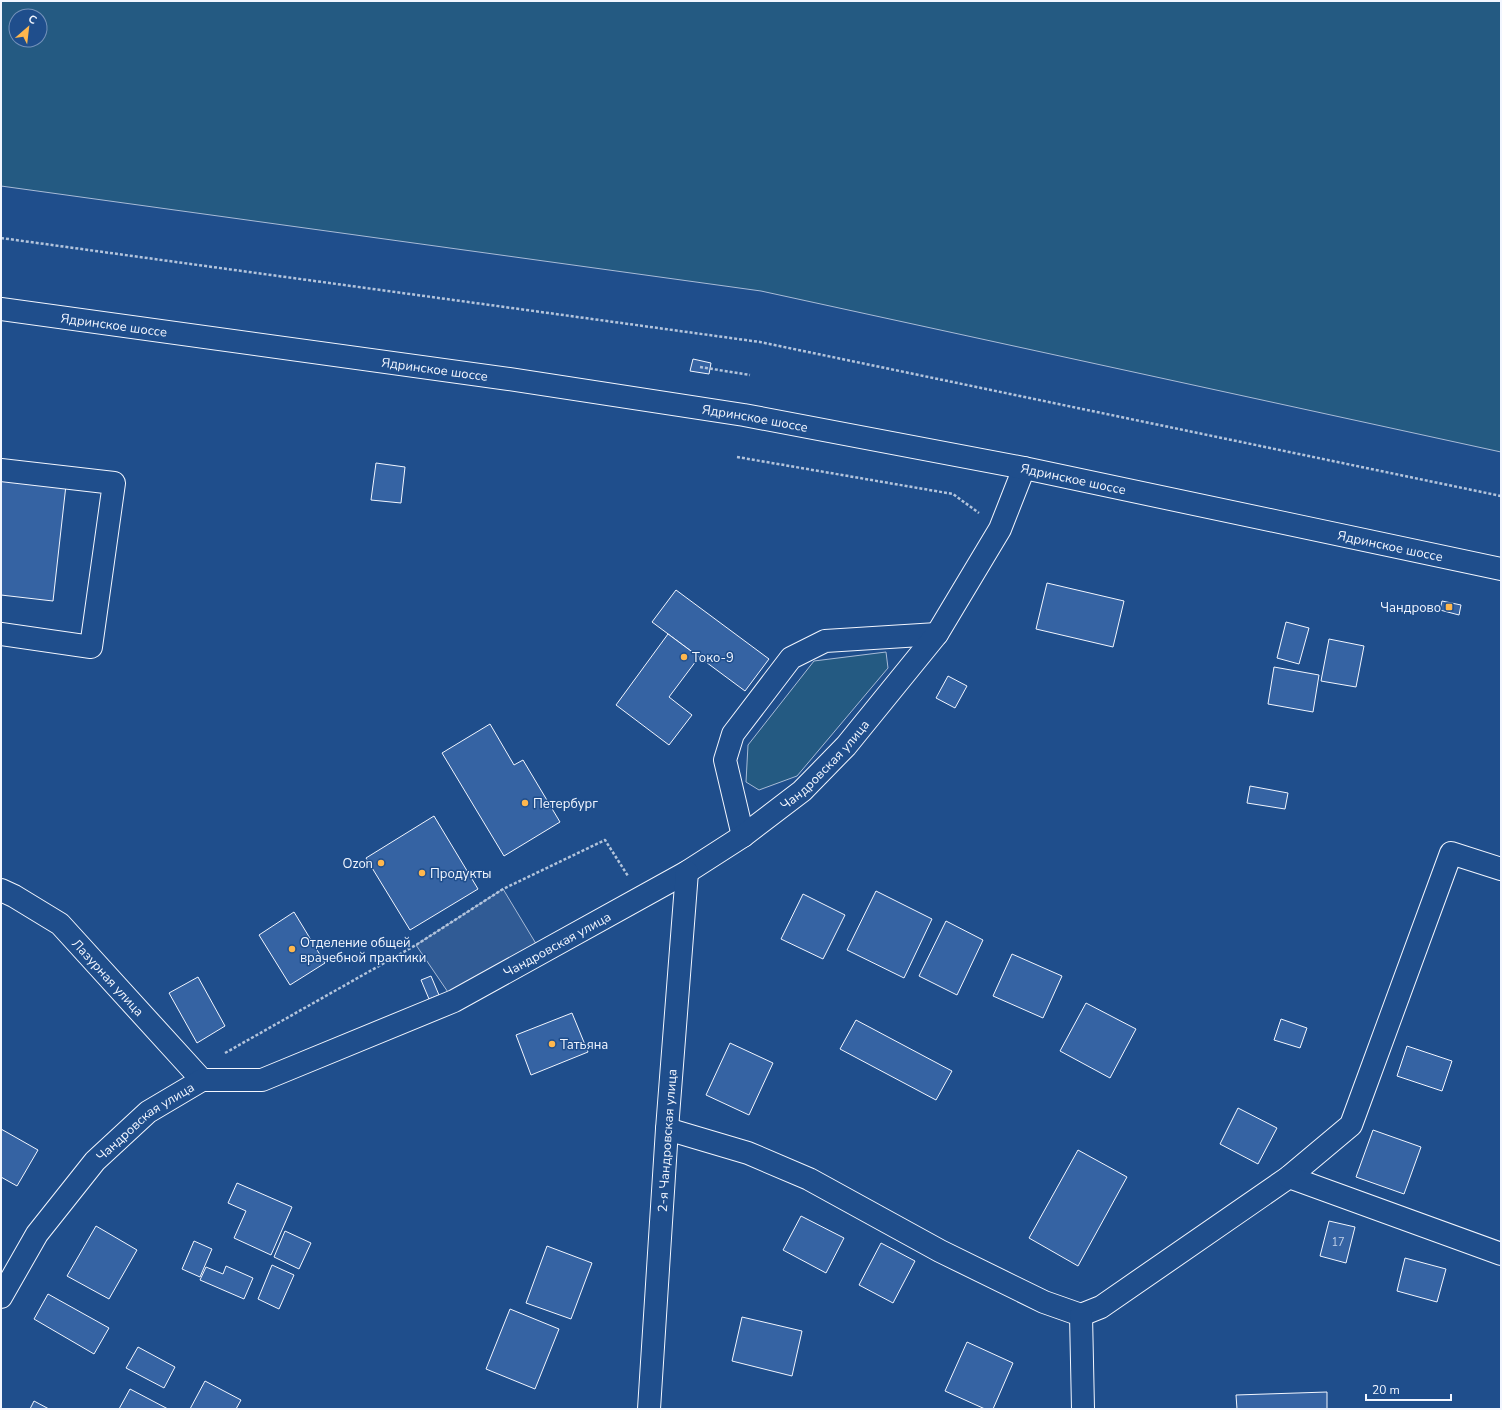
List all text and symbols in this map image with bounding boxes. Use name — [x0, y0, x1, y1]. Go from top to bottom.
north arrow — [8, 8, 48, 48]
text: С — [26, 11, 40, 28]
street label: Ядринское шоссе — [59, 309, 168, 342]
street label: Ядринское шоссе — [380, 354, 489, 386]
street label: Ядринское шоссе — [701, 401, 809, 437]
street label: Ядринское шоссе — [1019, 460, 1128, 499]
street label: Ядринское шоссе — [1336, 527, 1444, 566]
place label: Чандрово — [1380, 599, 1441, 617]
marker: Чандрово — [1444, 602, 1454, 612]
place label: Токо-9 — [692, 649, 734, 667]
marker: Токо-9 — [679, 652, 689, 662]
street label: Чандровская улица — [777, 716, 874, 814]
place label: Петербург — [533, 795, 598, 813]
marker: Петербург — [520, 798, 530, 808]
place label: Ozon — [343, 855, 373, 873]
marker: Ozon — [376, 858, 386, 868]
place label: Продукты — [430, 865, 492, 883]
marker: Продукты — [417, 868, 427, 878]
street label: Чандровская улица — [501, 908, 614, 982]
place label: Отделение общей врачебной практики — [300, 934, 426, 967]
street label: Лазурная улица — [68, 935, 148, 1020]
marker: Отделение общей врачебной практики — [287, 944, 297, 954]
place label: Татьяна — [560, 1036, 608, 1054]
marker: Татьяна — [547, 1039, 557, 1049]
street label: 2-я Чандровская улица — [654, 1068, 682, 1213]
street label: Чандровская улица — [93, 1079, 198, 1165]
house number: 17 — [1331, 1235, 1345, 1250]
scale bar — [1366, 1376, 1451, 1402]
text: 20 m — [1372, 1382, 1400, 1398]

